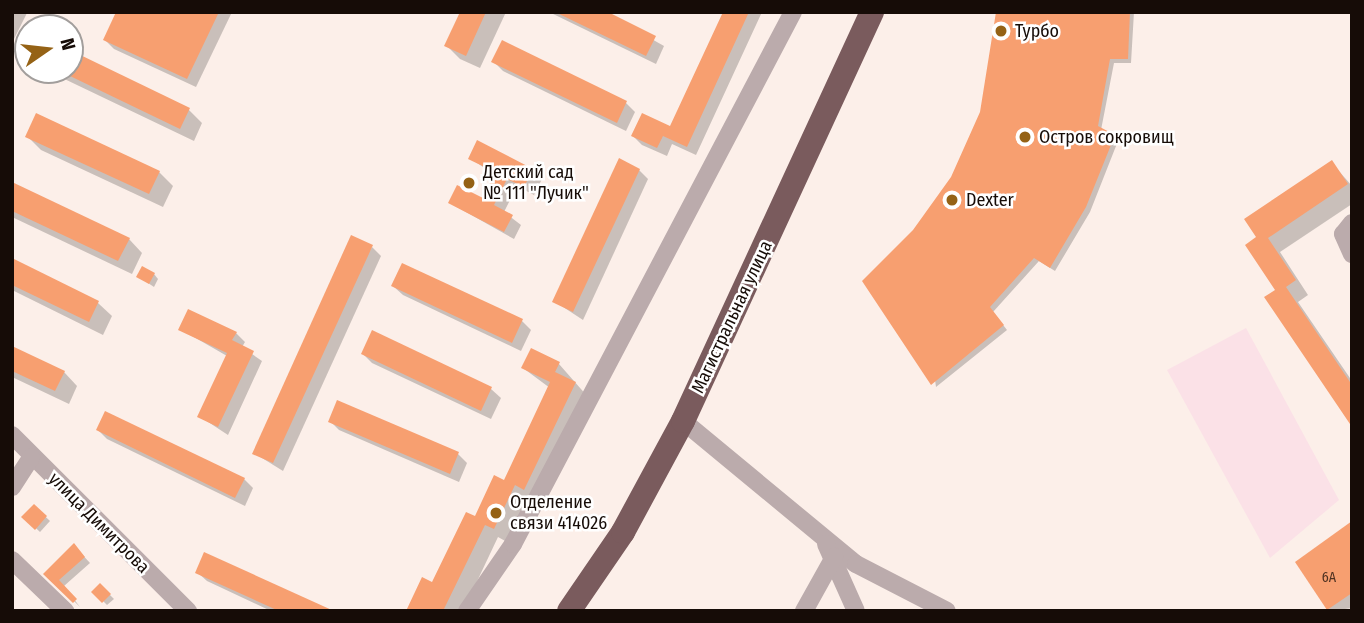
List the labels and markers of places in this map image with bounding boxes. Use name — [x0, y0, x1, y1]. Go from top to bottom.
place label: Турбо — [1015, 20, 1059, 42]
marker: Турбо — [993, 23, 1009, 39]
place label: Остров сокровищ — [1039, 126, 1174, 148]
marker: Остров сокровищ — [1017, 129, 1033, 145]
place label: Детский сад № 111 "Лучик" — [483, 162, 589, 204]
marker: Детский сад № 111 "Лучик" — [461, 175, 477, 191]
place label: Dexter — [966, 189, 1014, 211]
marker: Dexter — [944, 192, 960, 208]
place label: Отделение связи 414026 — [510, 492, 607, 534]
marker: Отделение связи 414026 — [488, 505, 504, 521]

